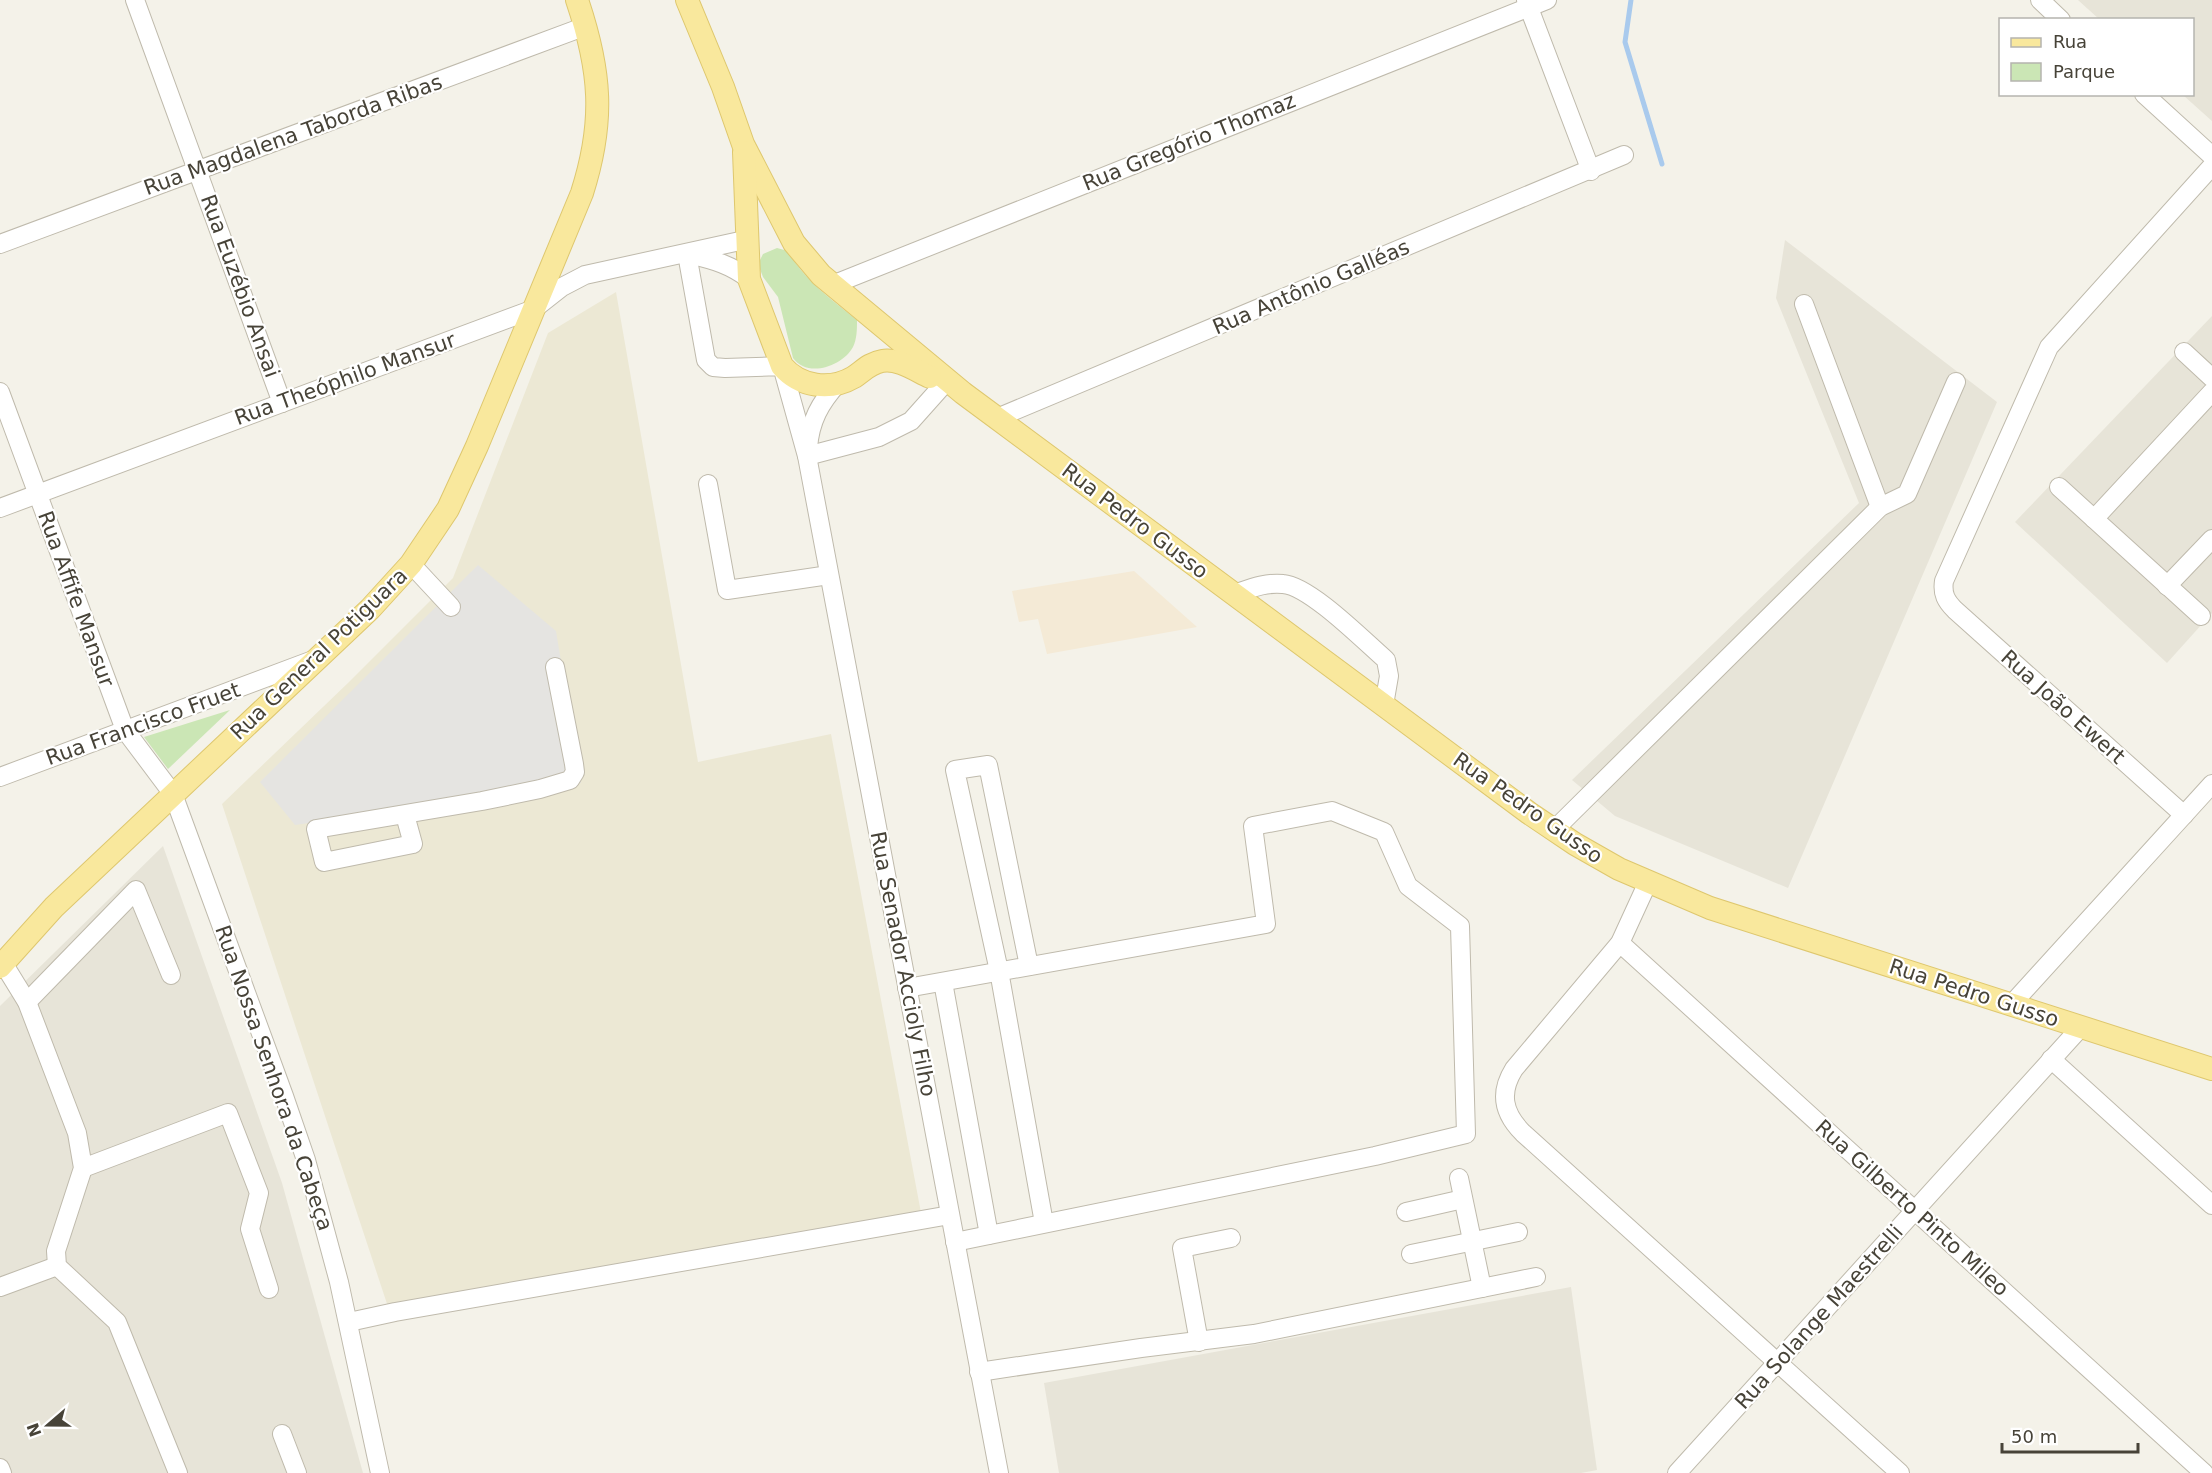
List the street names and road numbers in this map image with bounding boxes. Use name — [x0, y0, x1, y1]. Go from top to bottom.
street label: Rua Magdalena Taborda Ribas — [141, 70, 445, 200]
street label: Rua Gregório Thomaz — [1079, 88, 1299, 196]
street label: Rua Euzébio Ansai — [196, 191, 284, 381]
street label: Rua Antônio Galléas — [1209, 235, 1413, 339]
street label: Rua Theóphilo Mansur — [231, 328, 459, 430]
street label: Rua Pedro Gusso — [1057, 458, 1213, 584]
street label: Rua Affife Mansur — [33, 508, 119, 691]
street label: Rua General Potiguara — [226, 563, 412, 745]
street label: Rua João Ewert — [1996, 645, 2130, 769]
street label: Rua Francisco Fruet — [43, 678, 243, 770]
street label: Rua Pedro Gusso — [1449, 747, 1607, 869]
street label: Rua Senador Accioly Filho — [866, 829, 940, 1099]
street label: Rua Nossa Senhora da Cabeça — [210, 922, 338, 1234]
street label: Rua Pedro Gusso — [1886, 954, 2062, 1032]
street label: Rua Gilberto Pinto Mileo — [1810, 1115, 2014, 1301]
street label: Rua Solange Maestrelli — [1730, 1220, 1908, 1414]

